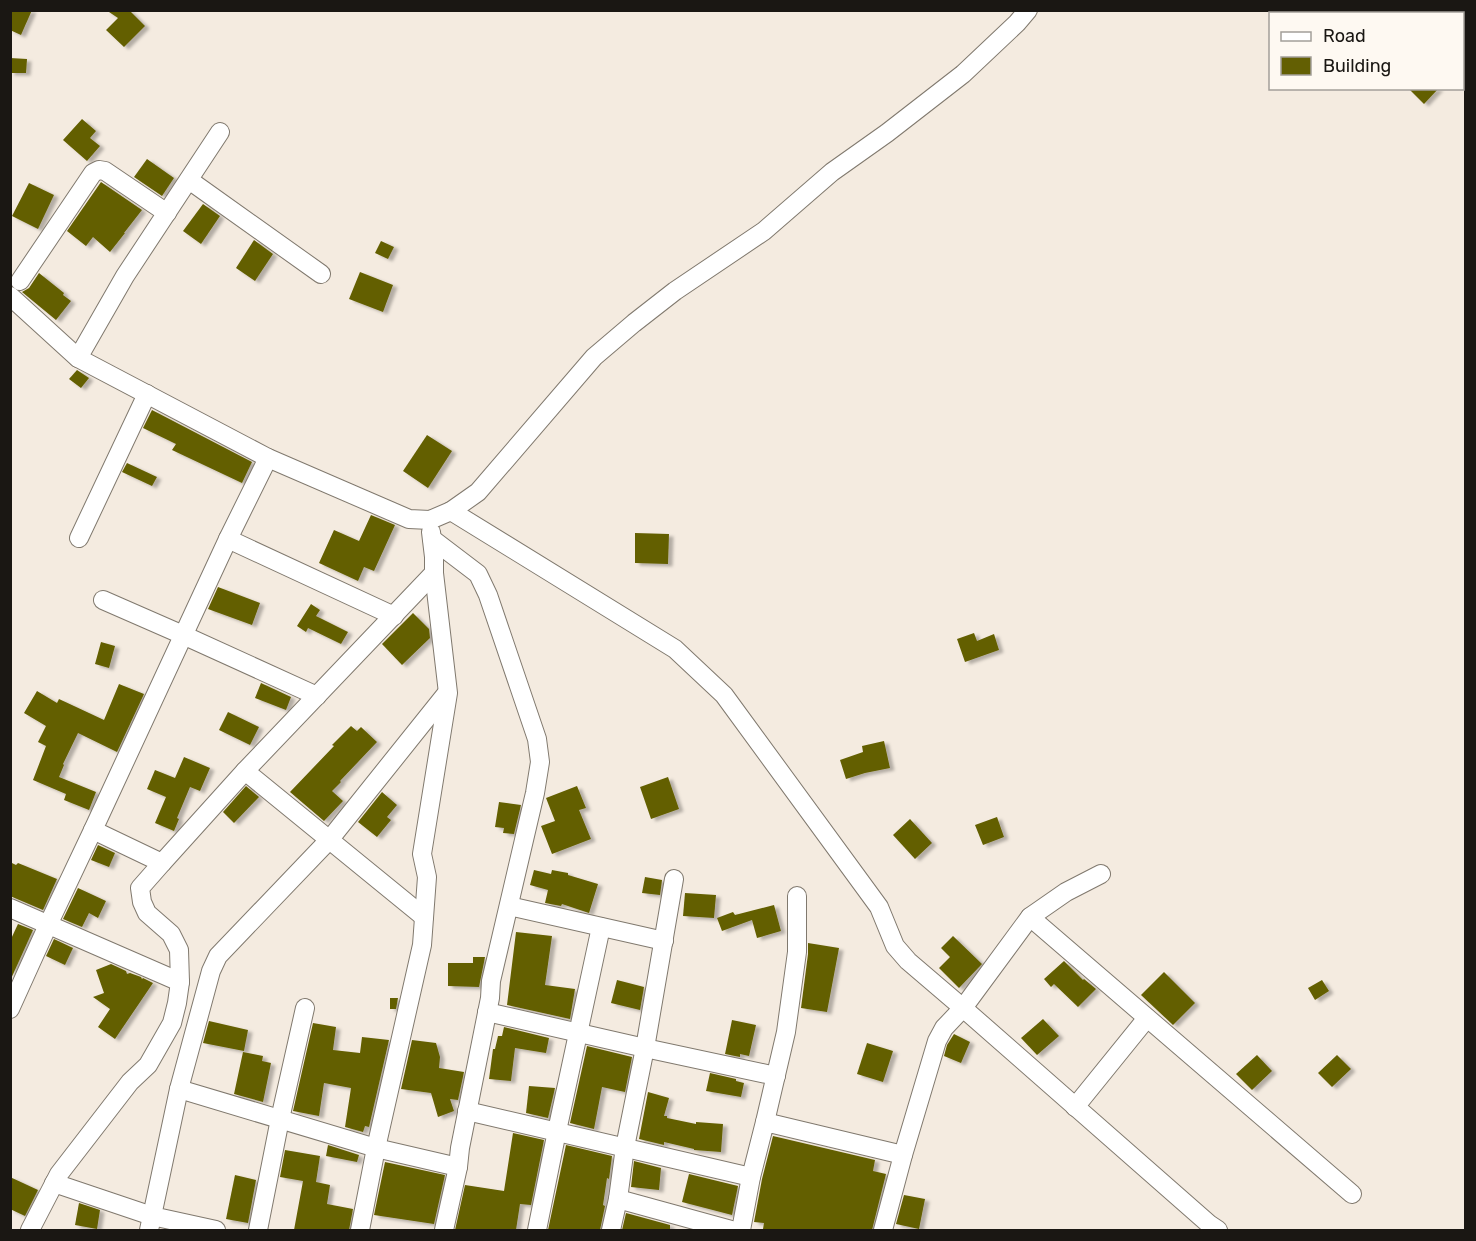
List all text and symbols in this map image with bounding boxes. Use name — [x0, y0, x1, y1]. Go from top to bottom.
legend — [1269, 12, 1464, 90]
text: Road — [1323, 25, 1366, 47]
text: Building — [1323, 55, 1391, 77]

